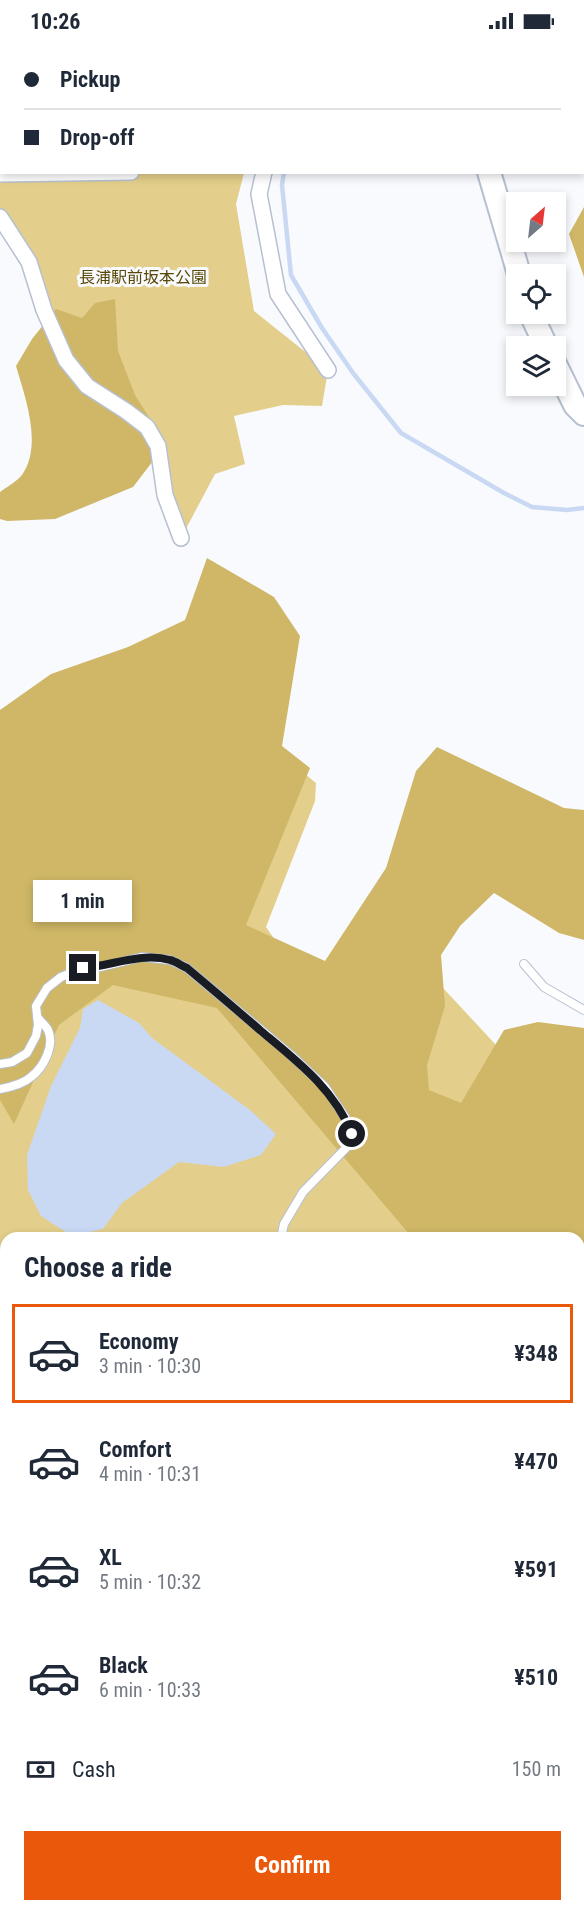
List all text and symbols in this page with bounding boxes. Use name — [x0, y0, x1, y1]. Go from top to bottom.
text: 10:26 — [30, 9, 81, 34]
text: Pickup — [60, 67, 120, 92]
text: Drop-off — [60, 125, 134, 150]
north arrow — [506, 192, 566, 252]
map controls — [506, 192, 566, 396]
button: locate — [506, 264, 566, 324]
park label: 長浦駅前坂本公園 — [79, 268, 207, 287]
button: layers — [506, 336, 566, 396]
callout: 1 min — [34, 881, 132, 923]
text: 1 min — [60, 889, 105, 913]
route end — [69, 954, 96, 981]
route start — [338, 1120, 365, 1147]
text: Choose a ride — [24, 1252, 172, 1284]
icon: car — [27, 1327, 81, 1381]
text: Economy — [99, 1329, 179, 1354]
text: ¥348 — [514, 1341, 558, 1366]
text: 3 min · 10:30 — [99, 1354, 201, 1378]
icon: car — [27, 1435, 81, 1489]
text: Comfort — [99, 1437, 172, 1462]
text: ¥470 — [514, 1449, 558, 1474]
text: 4 min · 10:31 — [99, 1462, 201, 1486]
icon: car — [27, 1543, 81, 1597]
text: XL — [99, 1545, 122, 1570]
text: ¥591 — [514, 1557, 558, 1582]
text: 5 min · 10:32 — [99, 1570, 201, 1594]
icon: car — [27, 1651, 81, 1705]
text: Black — [99, 1653, 148, 1678]
text: ¥510 — [514, 1665, 558, 1690]
text: 6 min · 10:33 — [99, 1678, 201, 1702]
icon: cash — [24, 1753, 57, 1786]
text: Cash — [72, 1757, 116, 1782]
text: 150 m — [512, 1757, 561, 1781]
button: Confirm — [24, 1831, 561, 1900]

